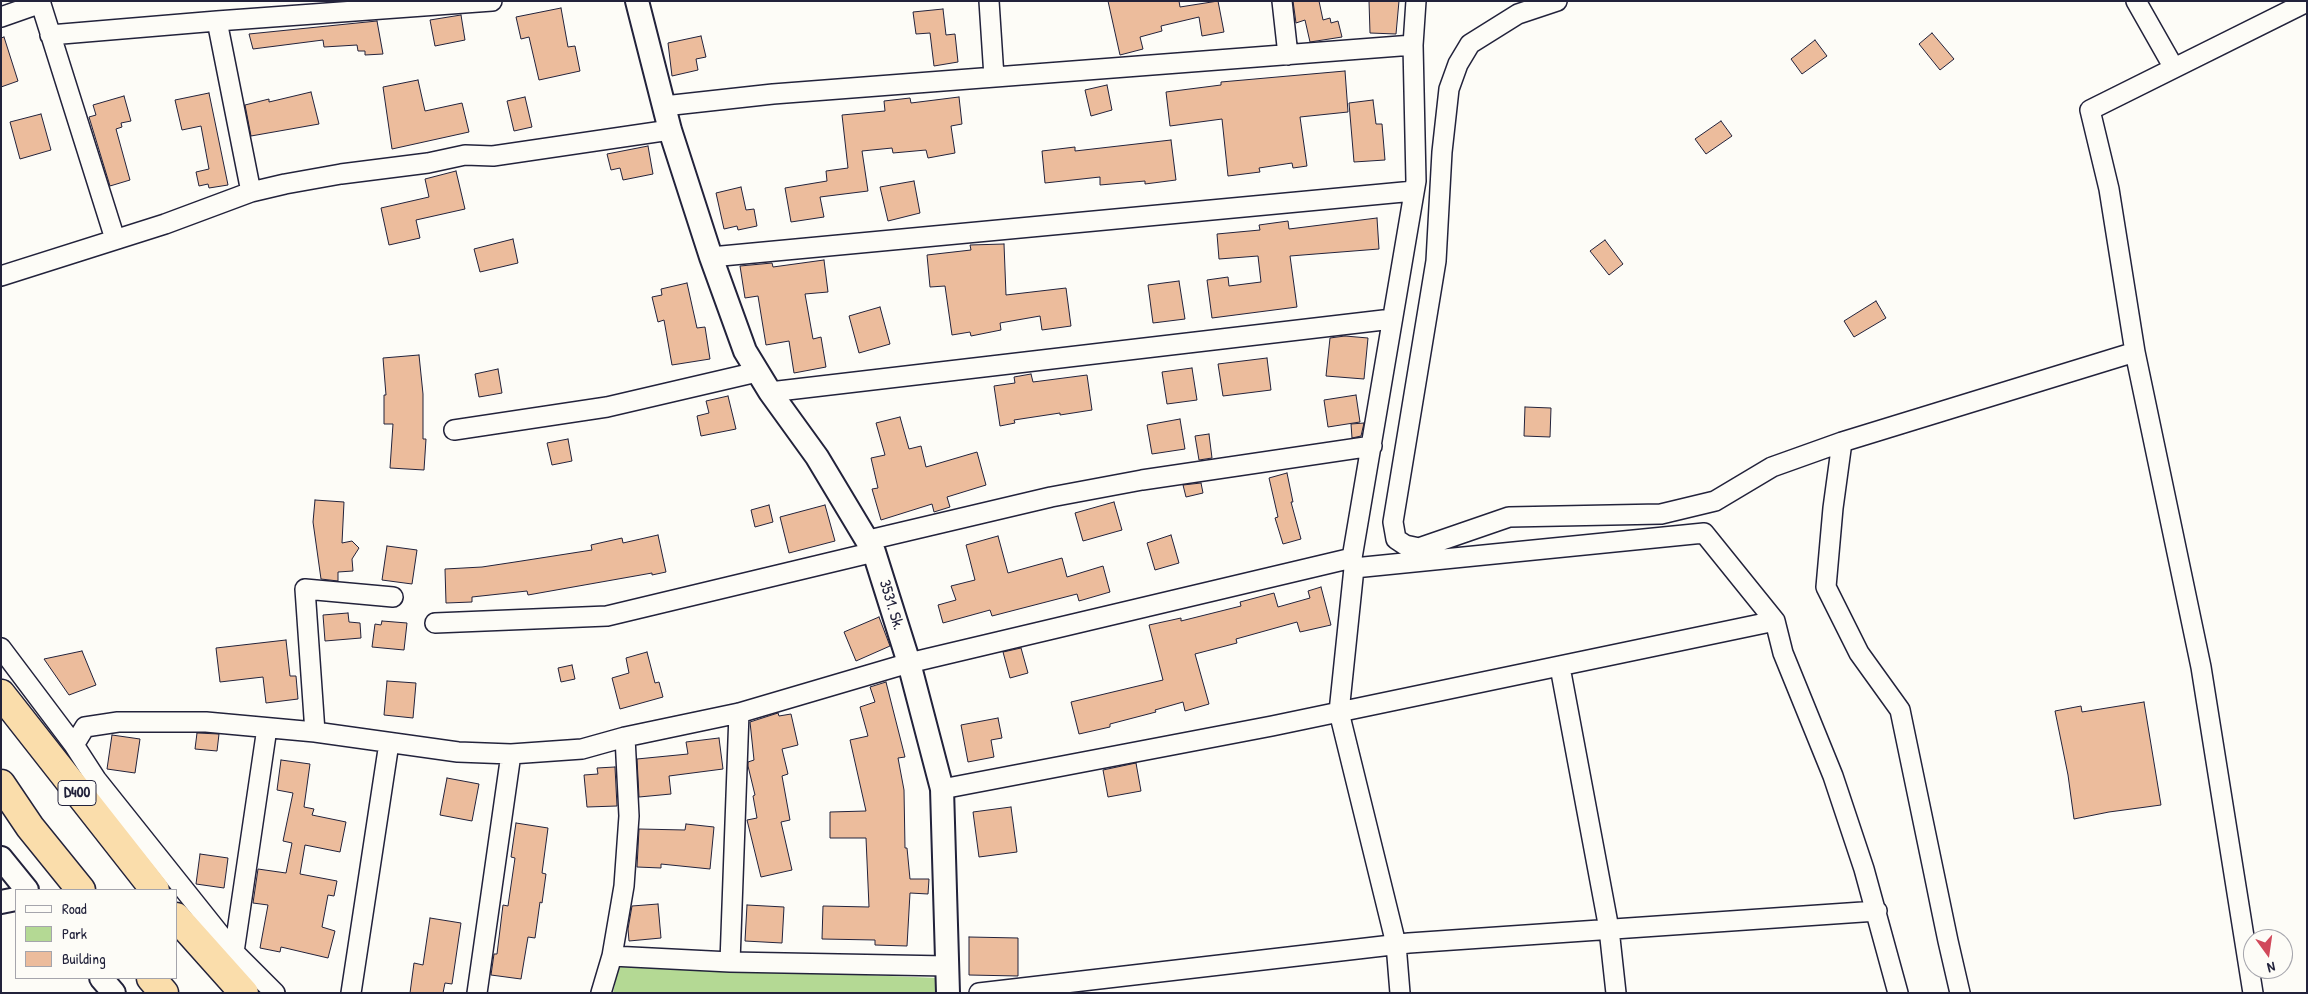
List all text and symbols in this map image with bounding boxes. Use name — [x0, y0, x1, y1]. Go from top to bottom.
street label: 3531. Sk. — [874, 578, 908, 632]
road number: D400 — [58, 780, 96, 806]
legend — [15, 889, 178, 979]
text: Road — [62, 898, 87, 919]
text: Park — [62, 923, 87, 944]
north arrow — [2243, 929, 2293, 979]
text: Building — [62, 948, 106, 969]
text: N — [2266, 958, 2277, 978]

